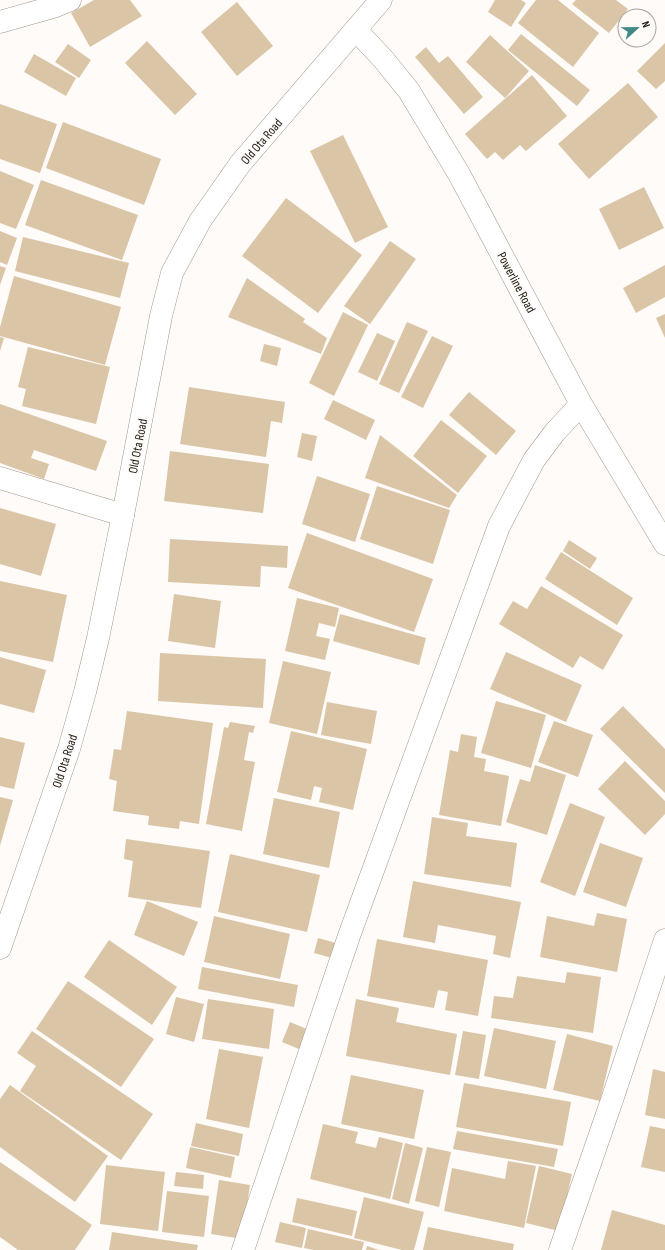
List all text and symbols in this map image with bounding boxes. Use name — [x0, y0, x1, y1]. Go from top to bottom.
north arrow — [617, 8, 657, 48]
text: N — [639, 19, 653, 30]
street label: Old Ota Road — [238, 116, 286, 168]
street label: Powerline Road — [493, 249, 539, 316]
street label: Old Ota Road — [125, 417, 151, 475]
street label: Old Ota Road — [49, 733, 81, 790]

